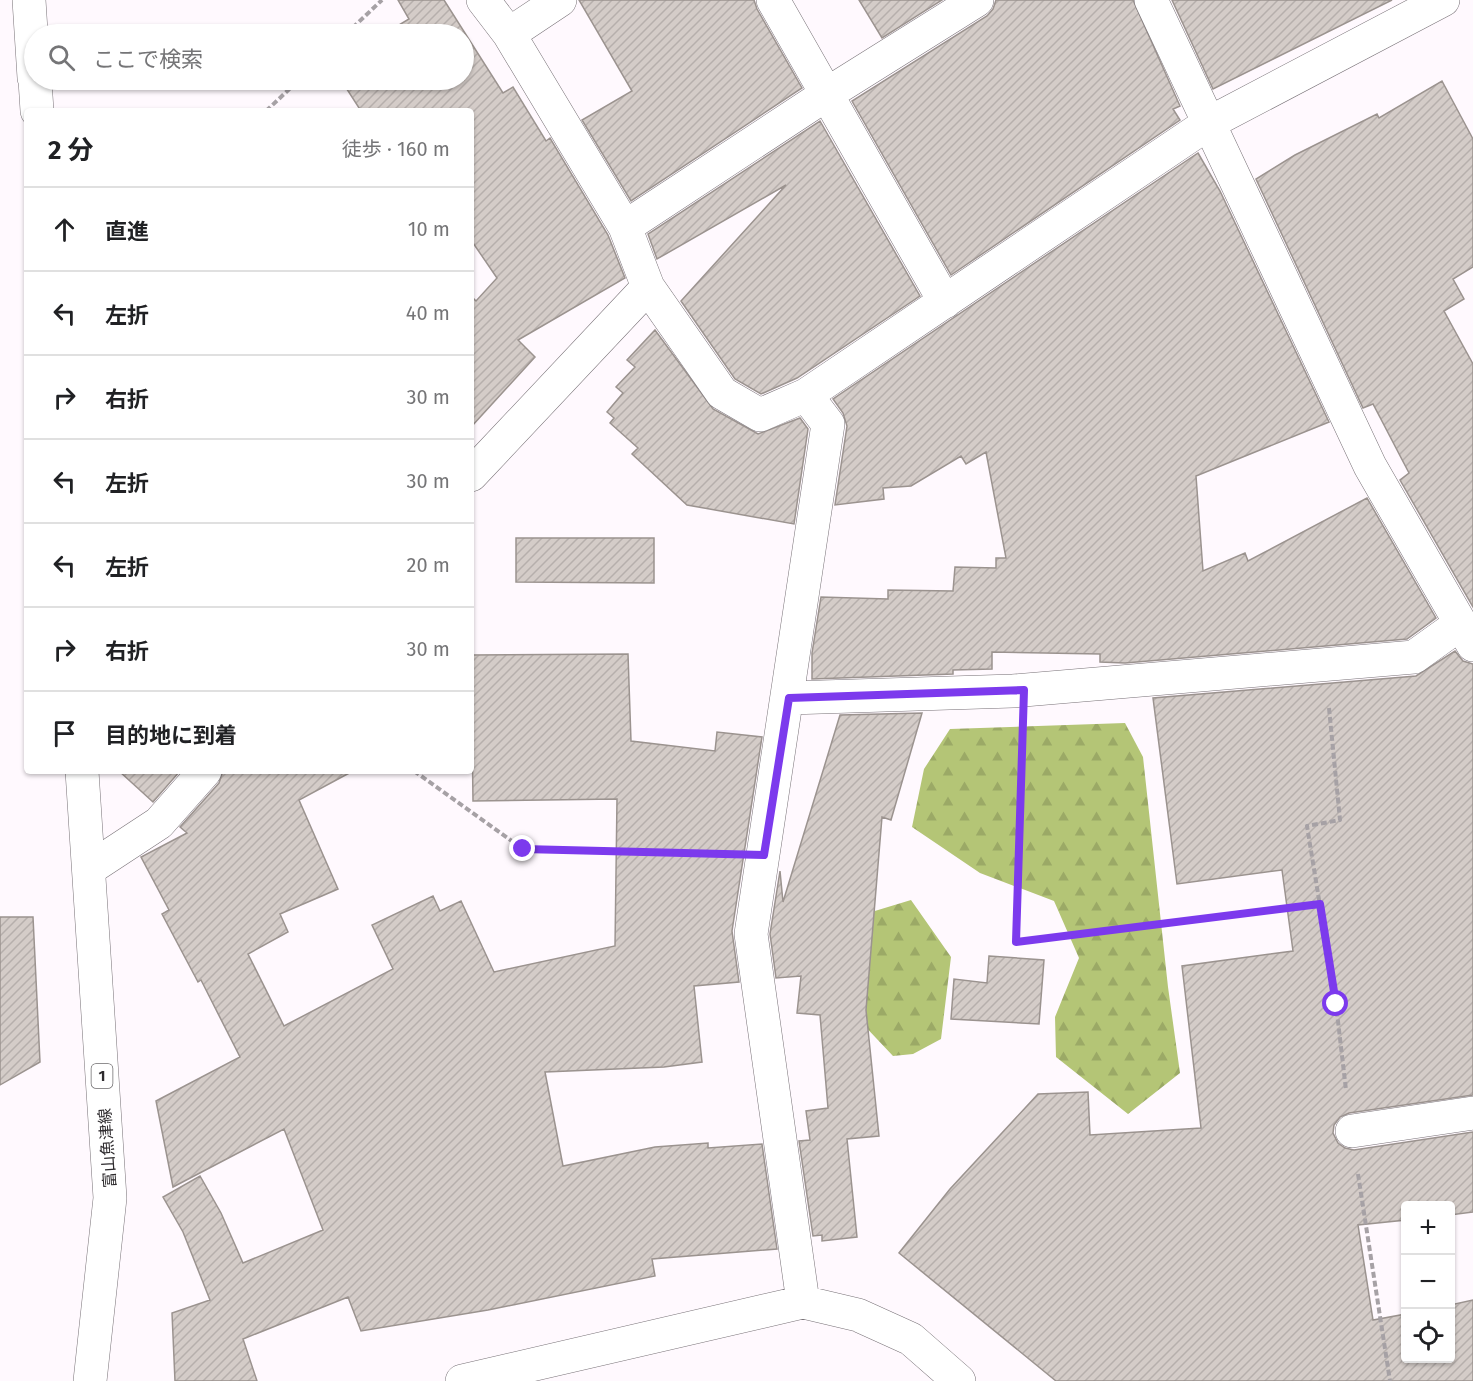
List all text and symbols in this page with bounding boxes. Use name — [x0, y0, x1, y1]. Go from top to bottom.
search box — [24, 24, 474, 90]
icon: search — [45, 41, 78, 74]
text: ここで検索 — [93, 46, 203, 73]
text: 2 分 — [48, 135, 94, 166]
text: 徒歩 · 160 m — [342, 137, 450, 161]
icon: ahead — [48, 213, 81, 246]
text: 10 m — [408, 217, 450, 241]
text: 直進 — [105, 218, 149, 245]
icon: left — [48, 297, 81, 330]
text: 40 m — [406, 301, 450, 325]
text: 左折 — [105, 302, 149, 329]
icon: right — [48, 381, 81, 414]
text: 30 m — [406, 385, 450, 409]
text: 右折 — [105, 386, 149, 413]
icon: left — [48, 465, 81, 498]
text: 30 m — [406, 469, 450, 493]
text: 左折 — [105, 470, 149, 497]
icon: left — [48, 549, 81, 582]
text: 20 m — [407, 553, 450, 577]
text: 左折 — [105, 554, 149, 581]
icon: right — [48, 633, 81, 666]
text: 30 m — [406, 637, 450, 661]
text: 右折 — [105, 638, 149, 665]
icon: arrive — [48, 717, 81, 750]
text: 目的地に到着 — [105, 722, 237, 749]
route end — [509, 835, 535, 861]
route start — [1322, 990, 1348, 1016]
road number: 1 — [92, 1064, 112, 1088]
street label: 富山魚津線 — [95, 1107, 120, 1189]
map controls — [1401, 1201, 1455, 1363]
button: + — [1401, 1201, 1455, 1255]
button: − — [1401, 1255, 1455, 1309]
button: locate — [1401, 1309, 1455, 1363]

